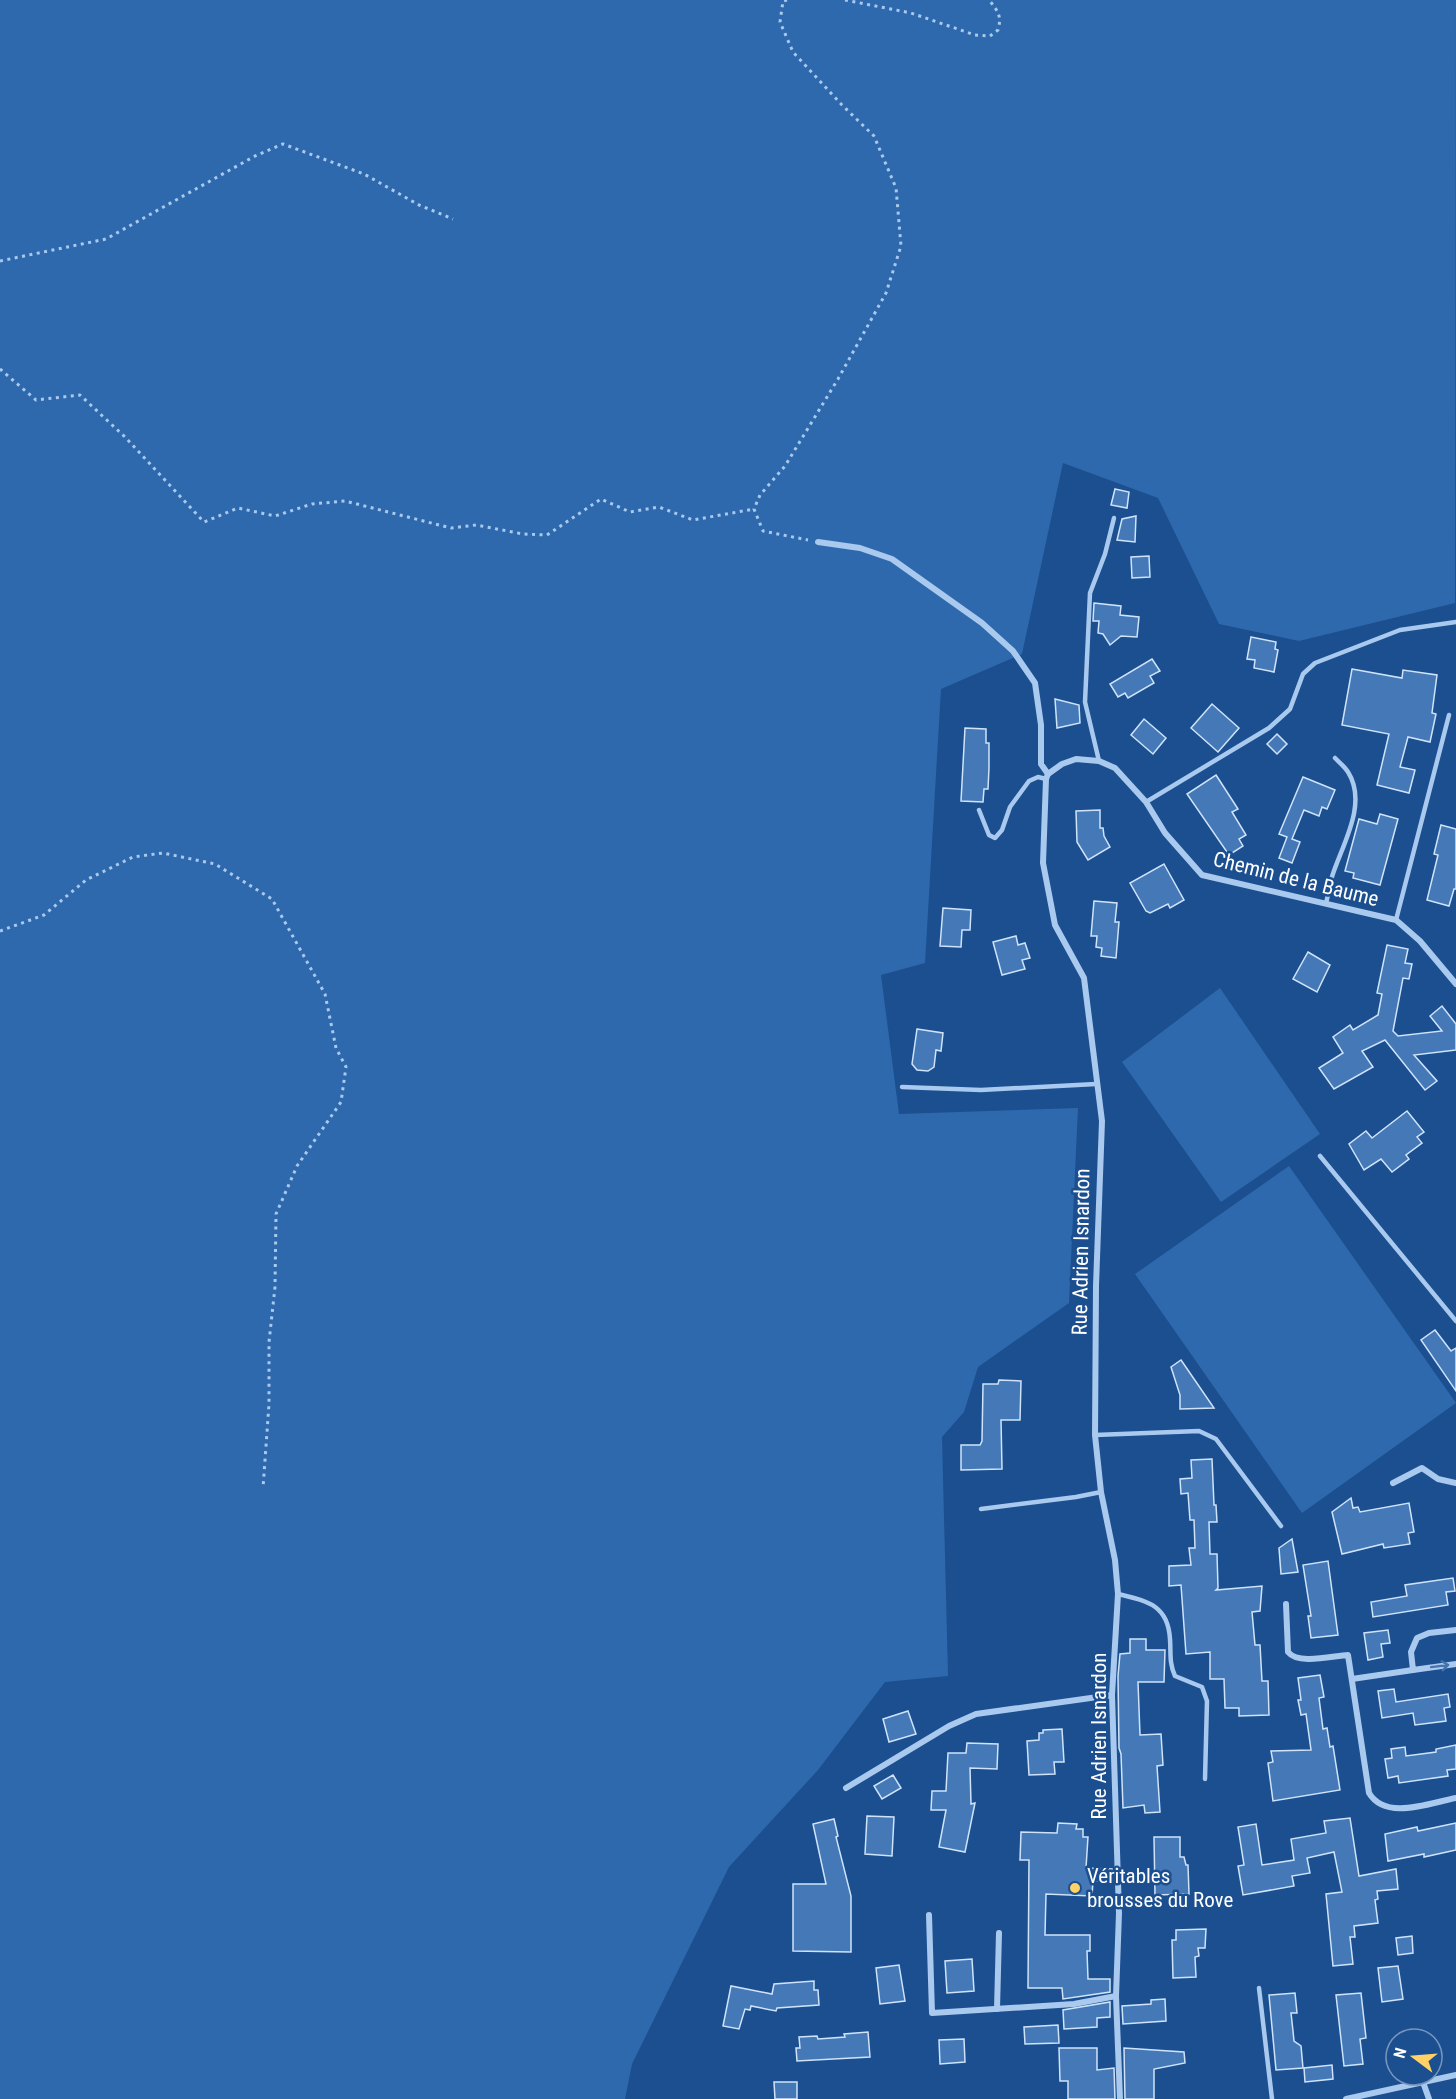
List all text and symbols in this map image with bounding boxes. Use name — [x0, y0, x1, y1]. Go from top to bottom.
street label: Chemin de la Baume — [1211, 847, 1381, 911]
street label: Rue Adrien Isnardon — [1068, 1168, 1094, 1336]
street label: Rue Adrien Isnardon — [1087, 1653, 1111, 1819]
one-way arrow — [1429, 1661, 1449, 1672]
place label: Véritables brousses du Rove — [1087, 1864, 1233, 1912]
marker: Véritables brousses du Rove — [1068, 1881, 1082, 1895]
north arrow — [1384, 2027, 1444, 2087]
text: N — [1390, 2046, 1411, 2060]

